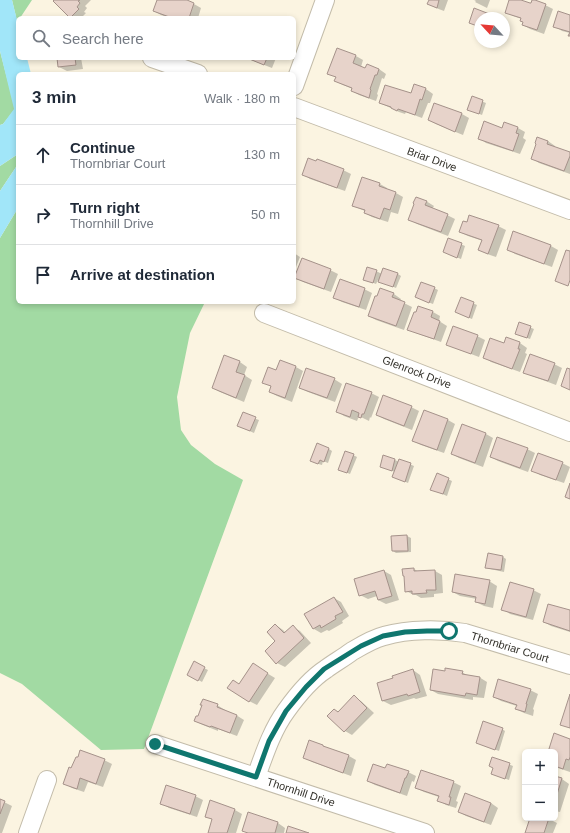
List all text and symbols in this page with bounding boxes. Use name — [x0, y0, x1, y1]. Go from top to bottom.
north arrow — [474, 12, 510, 48]
search box — [16, 16, 296, 60]
icon: search — [30, 27, 52, 49]
text: Search here — [62, 30, 144, 47]
text: 3 min — [32, 88, 76, 107]
text: Walk · 180 m — [204, 91, 280, 106]
text: Continue — [70, 139, 135, 156]
icon: ahead — [32, 144, 54, 166]
street label: Briar Drive — [406, 144, 458, 174]
text: 130 m — [244, 147, 280, 162]
text: Thornbriar Court — [70, 156, 165, 171]
text: Turn right — [70, 199, 140, 216]
icon: right — [32, 204, 54, 226]
text: 50 m — [251, 207, 280, 222]
text: Thornhill Drive — [70, 216, 154, 231]
icon: arrive — [32, 264, 54, 286]
text: Arrive at destination — [70, 266, 215, 283]
street label: Glenrock Drive — [381, 353, 453, 391]
route start — [440, 622, 458, 640]
street label: Thornbriar Court — [470, 629, 550, 665]
route end — [146, 735, 164, 753]
map controls — [522, 749, 558, 821]
button: + — [522, 749, 558, 785]
street label: Thornhill Drive — [265, 775, 337, 809]
button: − — [522, 785, 558, 821]

